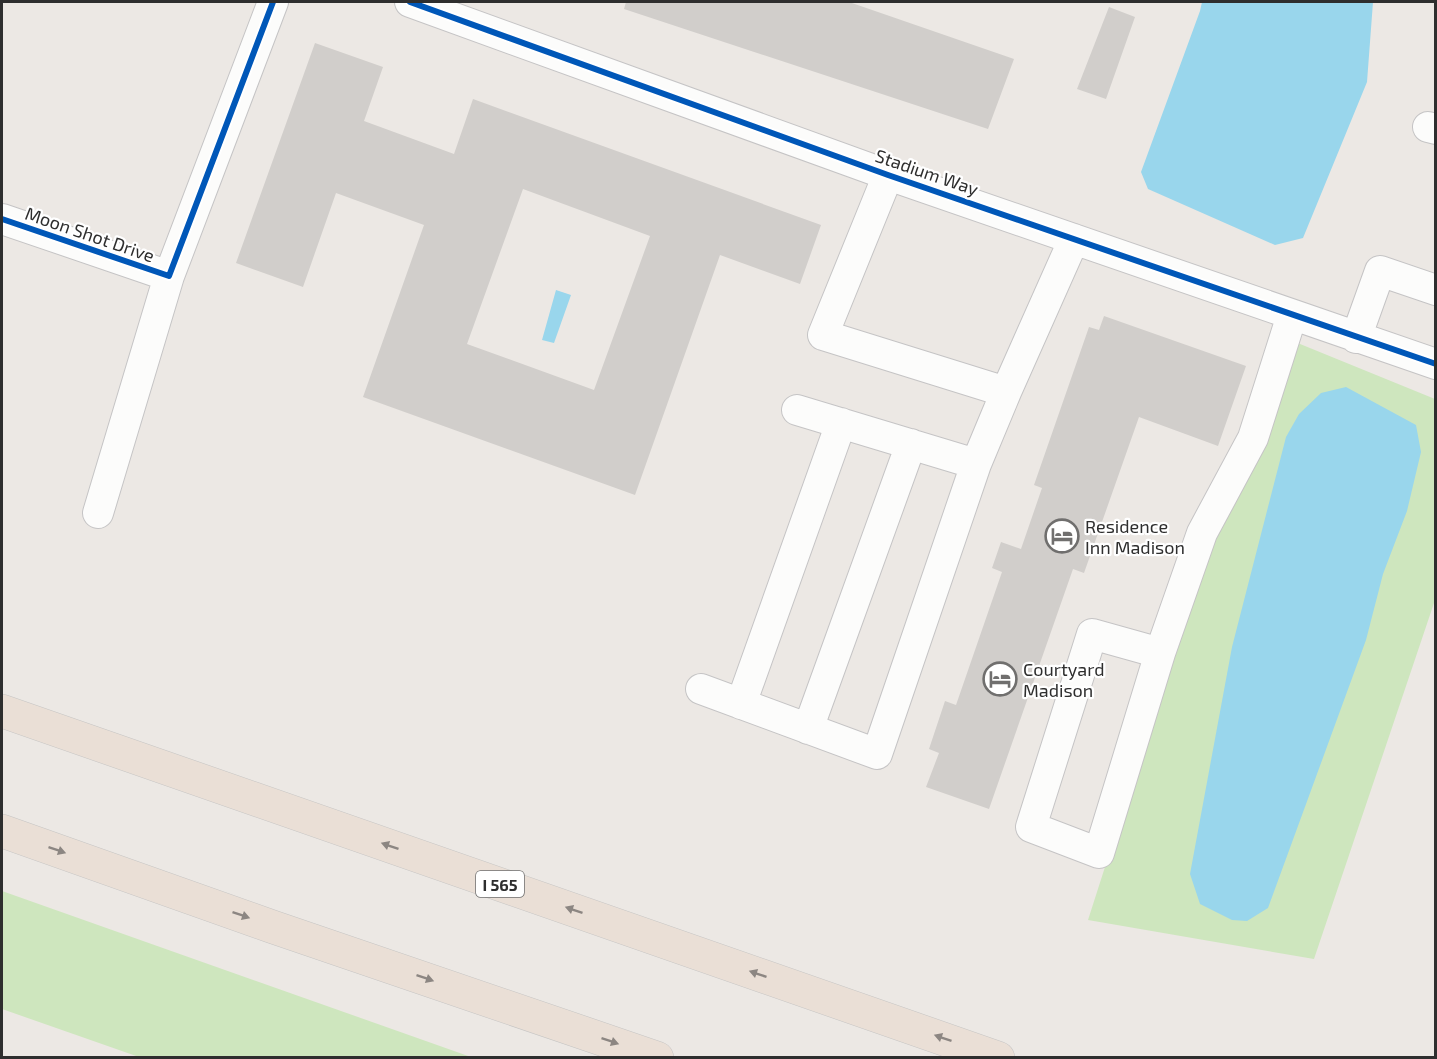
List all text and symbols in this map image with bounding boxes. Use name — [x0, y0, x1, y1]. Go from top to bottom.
street label: Stadium Way — [873, 144, 982, 200]
street label: Moon Shot Drive — [23, 202, 157, 266]
place label: Residence Inn Madison — [1085, 515, 1185, 558]
hotel icon: Residence Inn Madison — [1044, 518, 1080, 554]
place label: Courtyard Madison — [1023, 658, 1105, 701]
hotel icon: Courtyard Madison — [982, 661, 1018, 697]
one-way arrow — [381, 841, 399, 851]
one-way arrow — [48, 846, 66, 856]
road number: I 565 — [476, 871, 524, 897]
one-way arrow — [565, 905, 583, 915]
one-way arrow — [232, 911, 250, 920]
one-way arrow — [749, 969, 767, 979]
one-way arrow — [416, 974, 434, 984]
one-way arrow — [934, 1033, 952, 1043]
one-way arrow — [601, 1037, 619, 1047]

